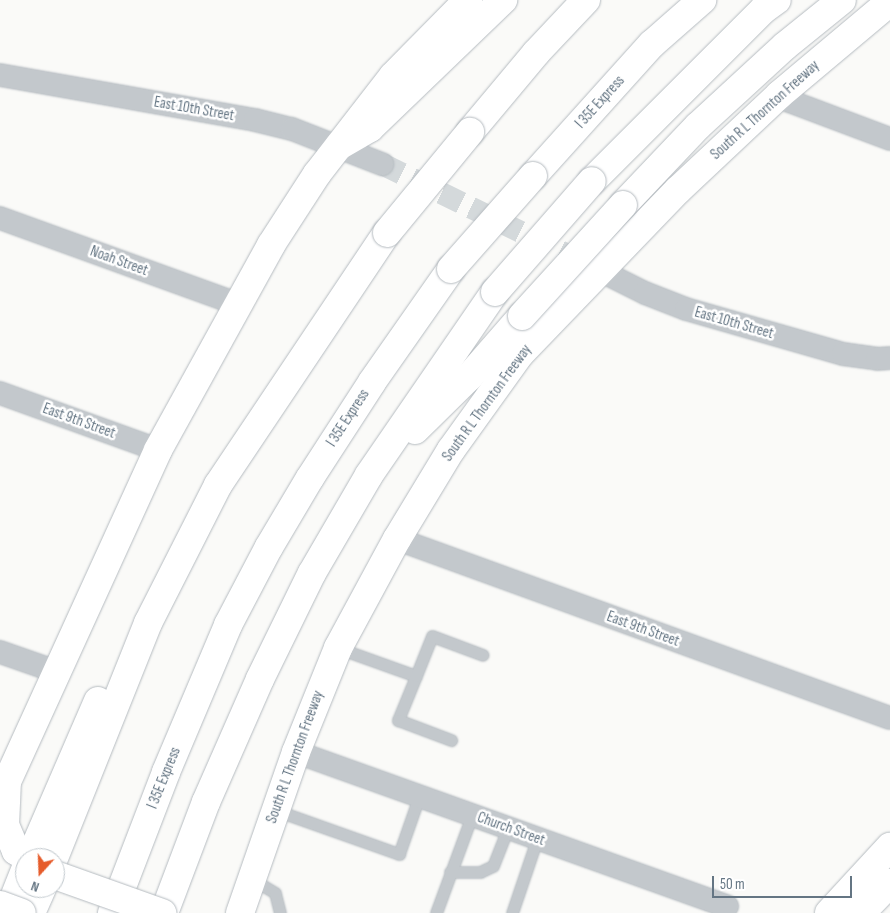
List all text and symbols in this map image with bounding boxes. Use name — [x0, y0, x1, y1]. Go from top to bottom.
street label: South R L Thornton Freeway — [707, 57, 823, 163]
street label: I 35E Express — [572, 72, 628, 132]
street label: East 10th Street — [153, 93, 235, 125]
street label: Noah Street — [88, 242, 150, 280]
street label: East 10th Street — [693, 303, 775, 343]
street label: South R L Thornton Freeway — [439, 341, 535, 465]
street label: I 35E Express — [323, 386, 373, 450]
street label: East 9th Street — [40, 400, 118, 442]
street label: East 9th Street — [604, 608, 682, 650]
street label: South R L Thornton Freeway — [263, 688, 327, 826]
street label: I 35E Express — [143, 744, 185, 812]
street label: Church Street — [475, 808, 547, 850]
north arrow — [15, 848, 65, 898]
scale bar — [715, 866, 855, 898]
text: 50 m — [720, 875, 745, 894]
text: N — [29, 877, 41, 896]

